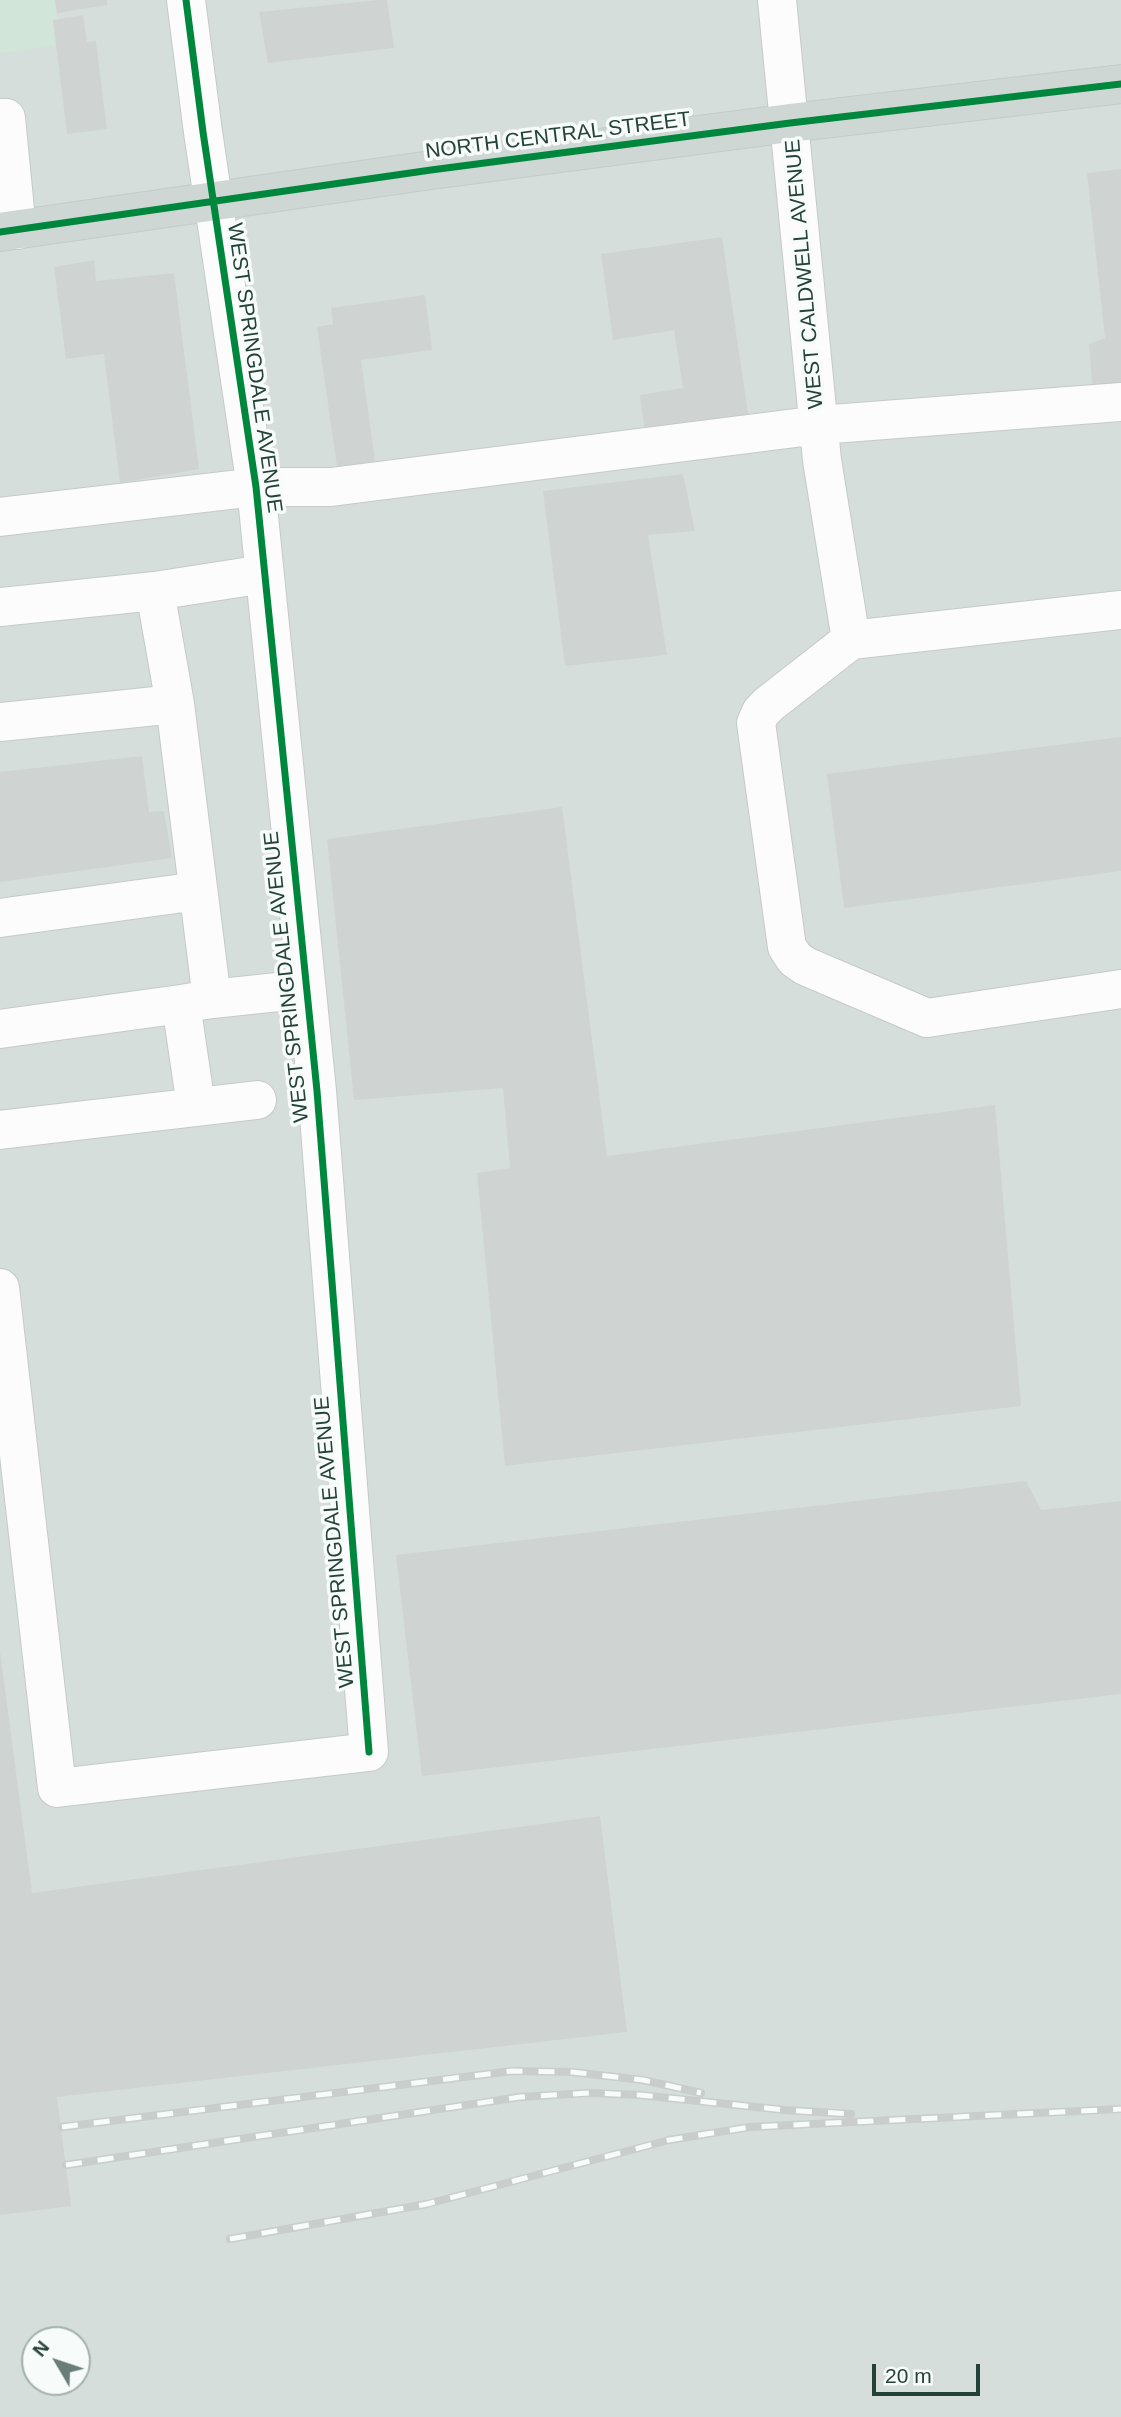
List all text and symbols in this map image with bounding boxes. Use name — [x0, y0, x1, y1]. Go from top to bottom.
street label: NORTH CENTRAL STREET — [424, 107, 692, 165]
street label: WEST CALDWELL AVENUE — [781, 138, 829, 410]
street label: WEST SPRINGDALE AVENUE — [221, 221, 287, 515]
street label: WEST SPRINGDALE AVENUE — [259, 830, 315, 1124]
street label: WEST SPRINGDALE AVENUE — [310, 1395, 360, 1689]
north arrow — [21, 2326, 91, 2396]
text: N — [28, 2337, 53, 2361]
scale bar — [876, 2350, 984, 2394]
text: 20 m — [885, 2364, 932, 2387]

